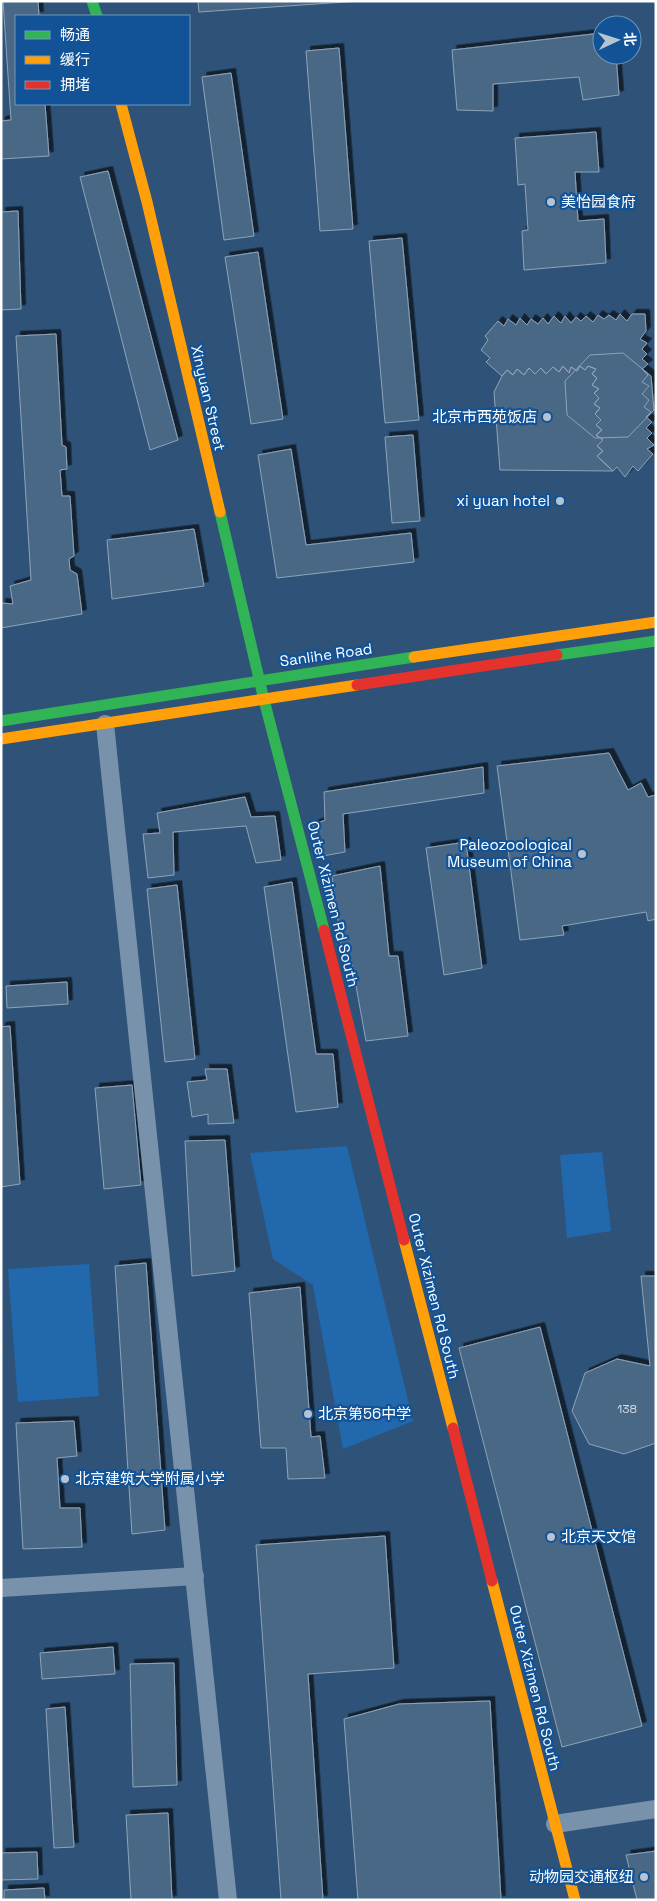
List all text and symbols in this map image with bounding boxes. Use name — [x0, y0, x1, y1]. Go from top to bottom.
legend — [15, 15, 190, 105]
north arrow — [592, 15, 642, 65]
text: 畅通 — [60, 25, 90, 44]
text: 北 — [621, 31, 639, 47]
text: 缓行 — [60, 50, 90, 69]
text: 拥堵 — [60, 75, 90, 94]
place label: 美怡园食府 — [561, 192, 636, 211]
marker: 美怡园食府 — [545, 196, 557, 208]
street label: Xinyuan Street — [187, 343, 230, 453]
place label: 北京市西苑饭店 — [432, 407, 537, 426]
marker: 北京市西苑饭店 — [541, 411, 553, 423]
place label: xi yuan hotel — [456, 491, 550, 510]
marker: xi yuan hotel — [554, 495, 566, 507]
street label: Sanlihe Road — [278, 639, 373, 670]
street label: Outer Xizimen Rd South — [304, 819, 363, 989]
place label: Paleozoological Museum of China — [447, 835, 572, 871]
marker: Paleozoological Museum of China — [576, 848, 588, 860]
street label: Outer Xizimen Rd South — [405, 1211, 464, 1381]
house number: 138 — [617, 1401, 637, 1417]
place label: 北京第56中学 — [318, 1404, 411, 1423]
marker: 北京第56中学 — [302, 1408, 314, 1420]
place label: 北京建筑大学附属小学 — [75, 1469, 225, 1488]
marker: 北京建筑大学附属小学 — [59, 1473, 71, 1485]
place label: 北京天文馆 — [561, 1527, 636, 1546]
marker: 北京天文馆 — [545, 1531, 557, 1543]
street label: Outer Xizimen Rd South — [506, 1603, 565, 1773]
place label: 动物园交通枢纽 — [529, 1867, 634, 1886]
marker: 动物园交通枢纽 — [638, 1871, 650, 1883]

